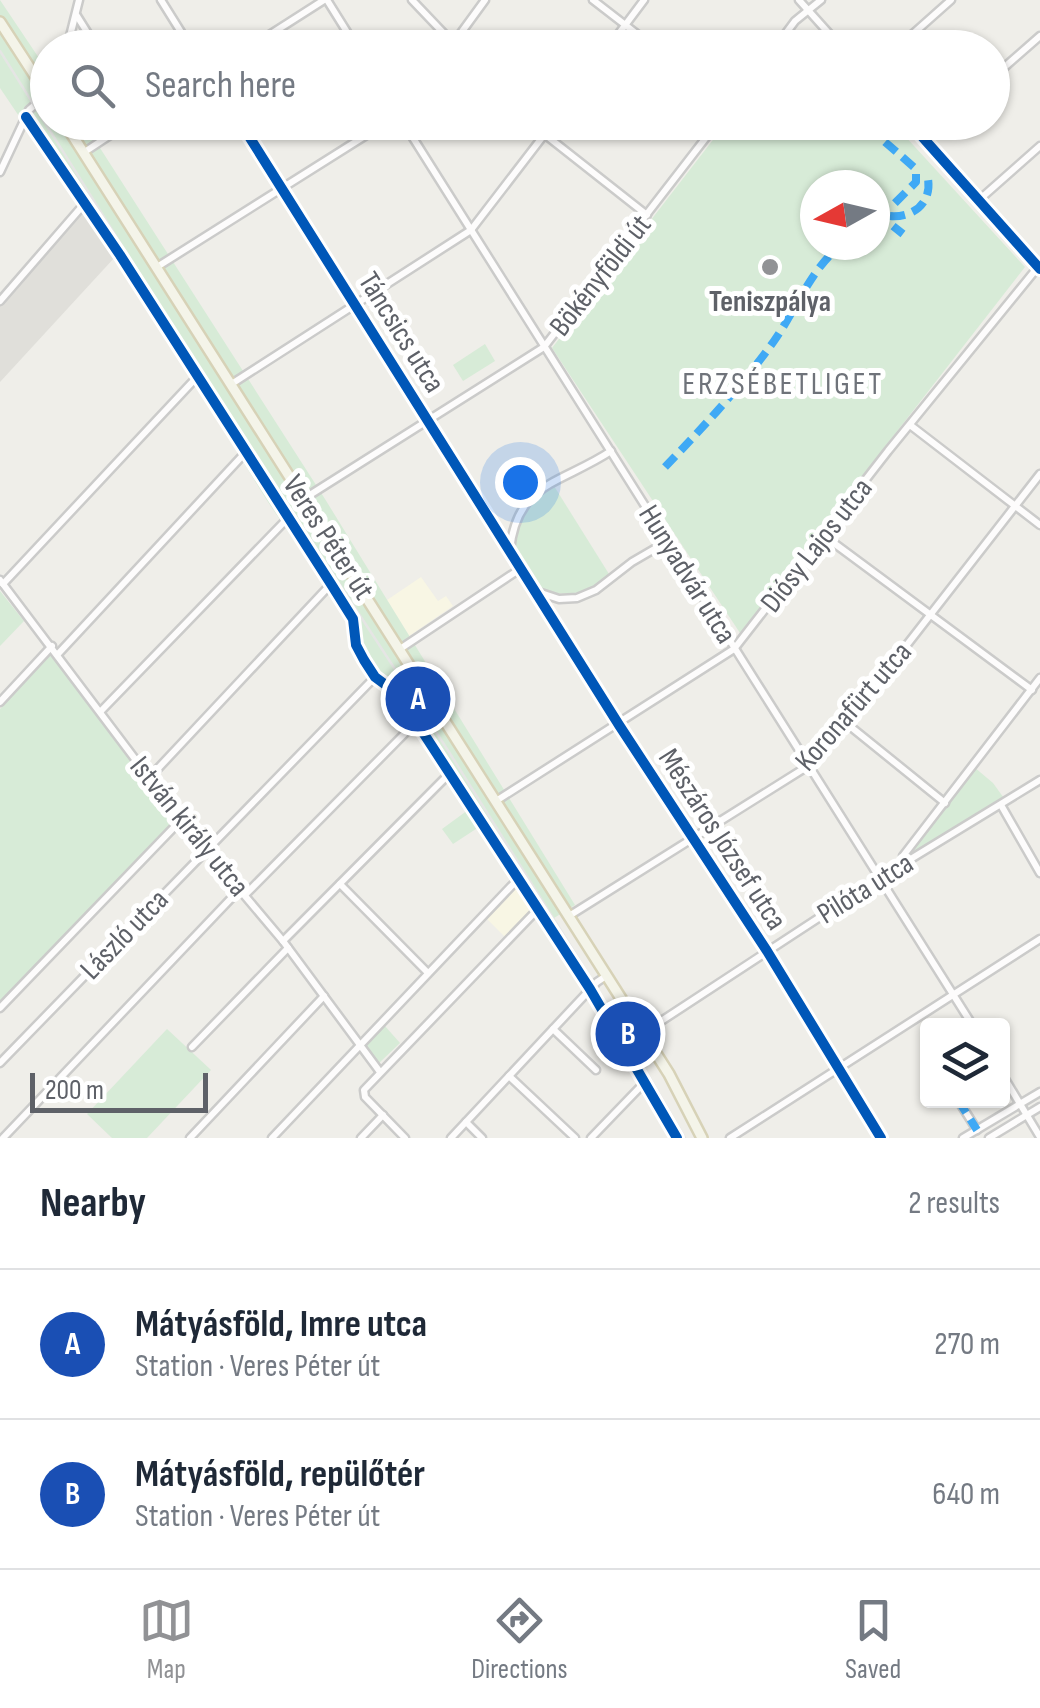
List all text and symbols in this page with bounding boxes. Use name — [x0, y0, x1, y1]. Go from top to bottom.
search box — [30, 30, 1010, 140]
icon: search — [65, 58, 120, 113]
text: Search here — [145, 63, 296, 108]
north arrow — [800, 170, 890, 260]
street label: Bökényföldi út — [542, 208, 659, 343]
marker: Teniszpálya — [759, 256, 781, 278]
street label: Táncsics utca — [350, 266, 452, 399]
place label: Teniszpálya — [709, 284, 831, 320]
district label: ERZSÉBETLIGET — [682, 365, 884, 404]
your location — [495, 457, 546, 508]
street label: Veres Péter út — [275, 469, 382, 606]
street label: Diósy Lajos utca — [753, 471, 880, 620]
street label: Hunyadvár utca — [630, 499, 744, 650]
street label: Koronafürt utca — [788, 635, 920, 779]
pin: A — [386, 662, 450, 736]
street label: Mészáros József utca — [650, 742, 794, 937]
street label: István király utca — [122, 749, 257, 904]
street label: Pilóta utca — [811, 845, 920, 932]
street label: László utca — [73, 882, 176, 987]
pin: B — [596, 996, 660, 1072]
map controls — [920, 1018, 1010, 1108]
button: layers — [920, 1018, 1010, 1108]
scale bar — [30, 1068, 208, 1112]
text: 200 m — [45, 1074, 104, 1107]
text: Nearby — [40, 1178, 146, 1229]
text: 2 results — [908, 1184, 1000, 1223]
text: Mátyásföld, Imre utca — [135, 1302, 427, 1347]
text: A — [65, 1325, 80, 1364]
text: 270 m — [934, 1325, 1000, 1364]
text: Station · Veres Péter út — [135, 1347, 380, 1386]
text: Mátyásföld, repülőtér — [135, 1452, 425, 1497]
text: B — [65, 1475, 80, 1514]
text: 640 m — [932, 1475, 1000, 1514]
text: Station · Veres Péter út — [135, 1497, 380, 1536]
tab: Map — [139, 1593, 194, 1686]
tab: Directions — [471, 1593, 568, 1686]
tab: Saved — [845, 1593, 901, 1686]

